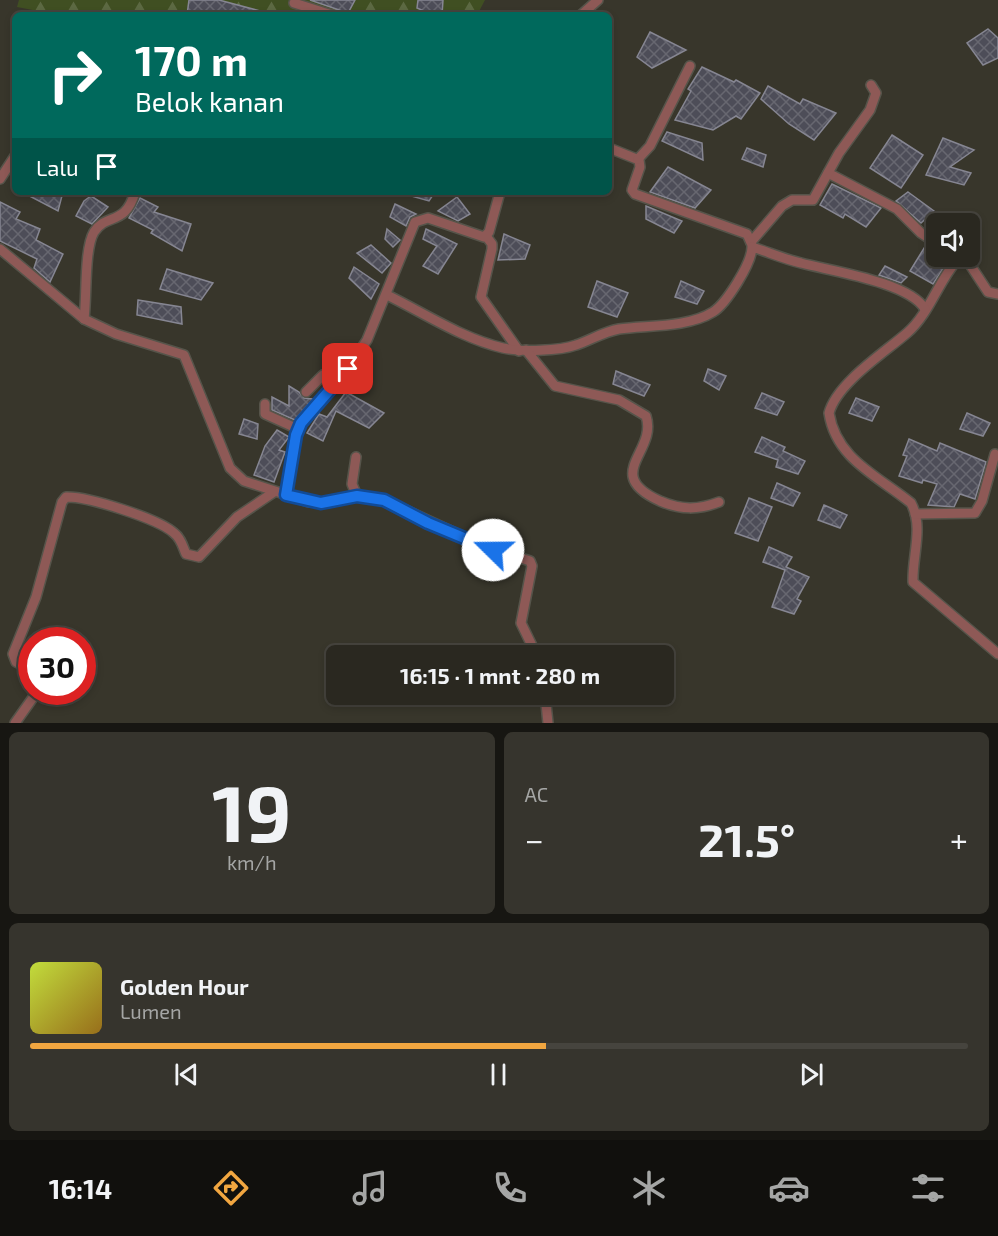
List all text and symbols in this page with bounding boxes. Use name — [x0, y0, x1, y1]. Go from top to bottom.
text: 170 m — [135, 34, 248, 84]
icon: right — [36, 36, 114, 114]
text: Belok kanan — [135, 85, 284, 117]
icon: arrive — [90, 150, 123, 183]
text: Lalu — [36, 154, 78, 180]
map controls — [926, 213, 980, 267]
button: sound — [926, 213, 980, 267]
pin — [322, 343, 373, 394]
icon: arrive — [331, 352, 364, 385]
position arrow — [461, 518, 525, 582]
speed limit sign: 30 — [18, 627, 96, 705]
text: 16:15 · 1 mnt · 280 m — [400, 662, 600, 688]
text: 19 — [212, 764, 292, 858]
text: AC — [525, 782, 548, 806]
text: 21.5° — [698, 812, 795, 866]
text: − — [525, 819, 544, 859]
text: + — [950, 819, 968, 859]
text: km/h — [227, 850, 277, 874]
text: Golden Hour — [120, 973, 249, 999]
text: Lumen — [120, 999, 182, 1023]
icon: previous — [170, 1058, 203, 1091]
icon: pause — [482, 1058, 515, 1091]
icon: next — [795, 1058, 828, 1091]
icon: directions — [210, 1167, 252, 1209]
icon: music — [349, 1167, 391, 1209]
icon: phone — [489, 1167, 531, 1209]
icon: climate — [628, 1167, 670, 1209]
icon: car — [768, 1167, 810, 1209]
icon: filters — [907, 1167, 949, 1209]
text: 16:14 — [49, 1172, 112, 1204]

